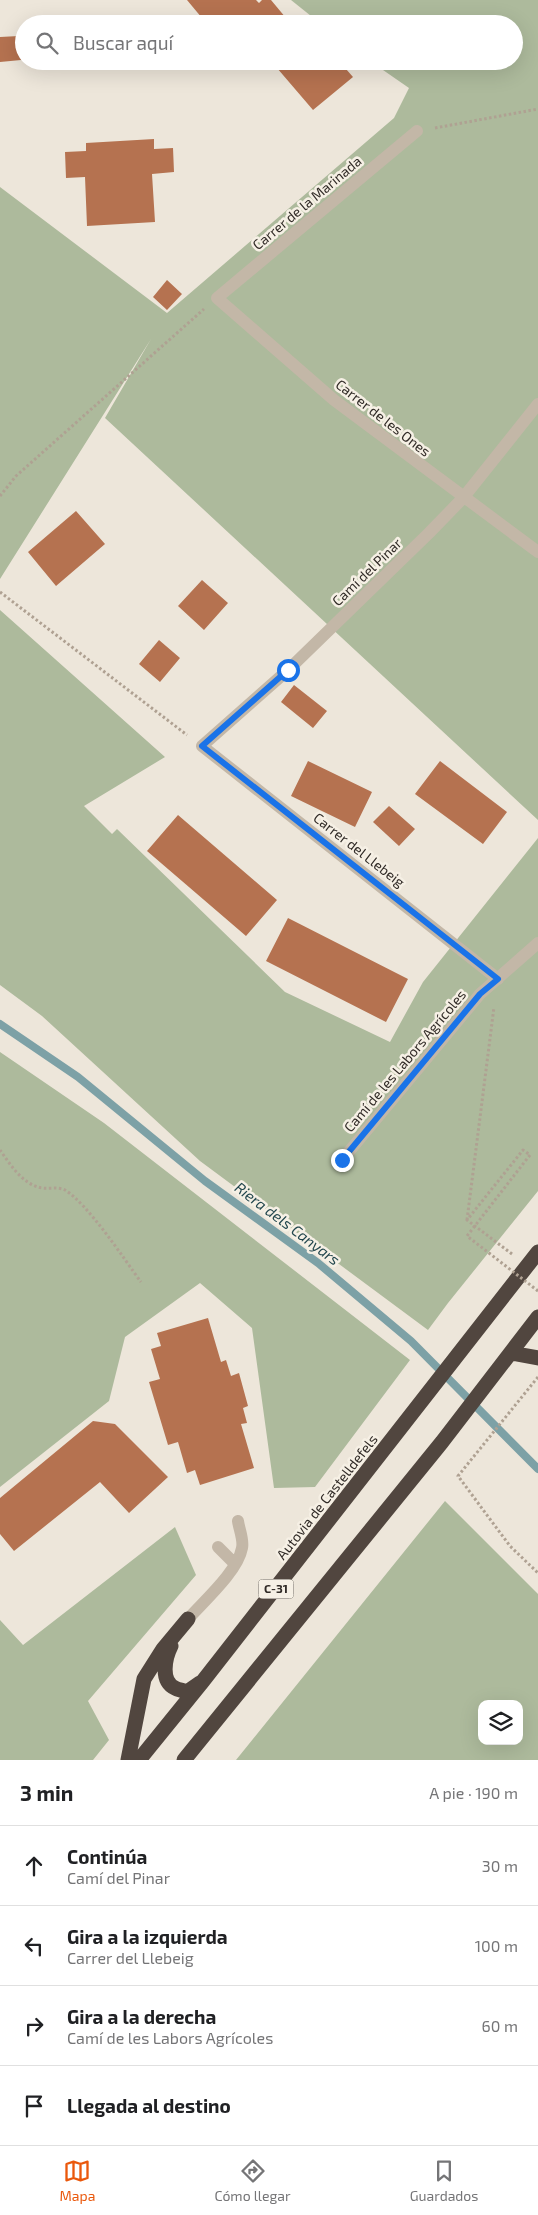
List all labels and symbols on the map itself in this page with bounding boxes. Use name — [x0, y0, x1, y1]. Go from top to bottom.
street label: Carrer de la Marinada — [249, 152, 365, 253]
street label: Carrer de les Ones — [333, 375, 434, 460]
street label: Camí del Pinar — [328, 534, 405, 609]
route start — [277, 659, 300, 682]
street label: Carrer del Llebeig — [310, 809, 408, 891]
street label: Camí de les Labors Agrícoles — [340, 986, 469, 1135]
route end — [331, 1149, 354, 1172]
water label: Riera dels Canyars — [231, 1178, 344, 1270]
street label: Autovia de Castelldefels — [273, 1431, 381, 1562]
road number: C-31 — [258, 1580, 294, 1598]

